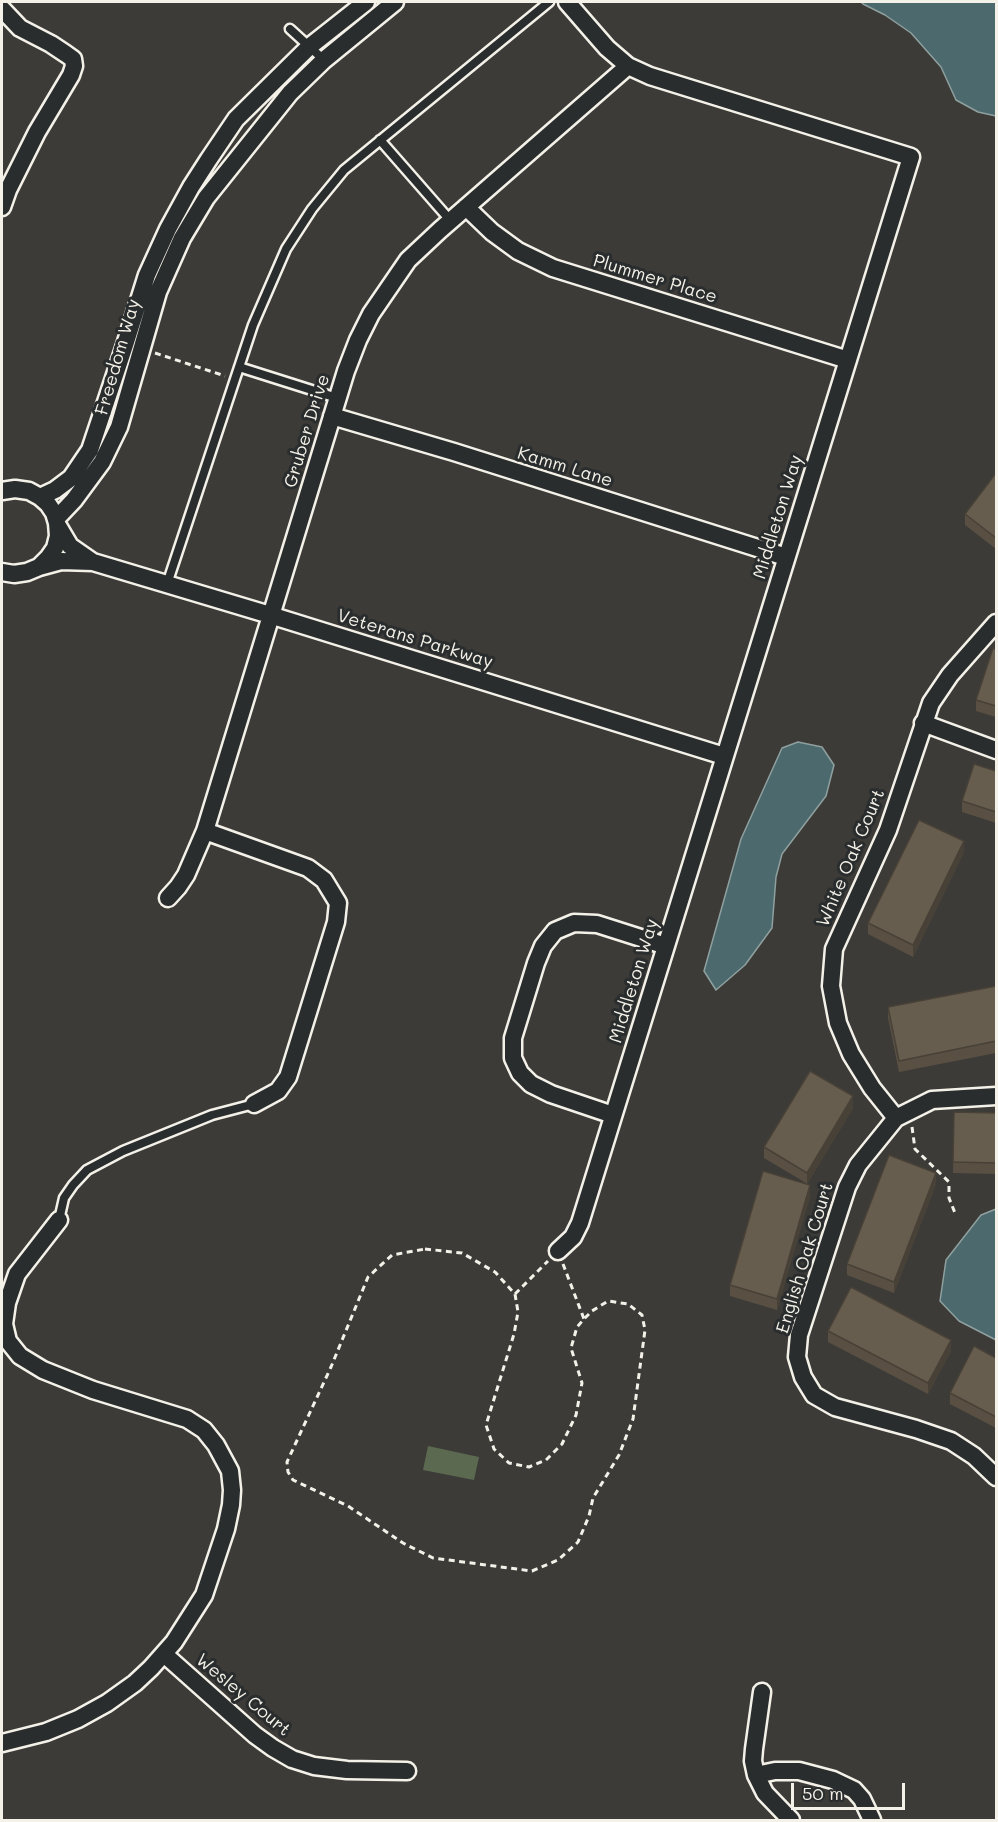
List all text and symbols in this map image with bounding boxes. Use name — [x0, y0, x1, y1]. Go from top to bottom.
street label: Plummer Place — [590, 250, 720, 308]
street label: Freedom Way — [91, 296, 145, 418]
street label: Gruber Drive — [280, 372, 334, 490]
street label: Kamm Lane — [515, 442, 615, 492]
street label: Middleton Way — [749, 452, 807, 582]
street label: Veterans Parkway — [334, 605, 496, 673]
street label: White Oak Court — [812, 786, 890, 930]
street label: Middleton Way — [605, 916, 663, 1046]
street label: English Oak Court — [772, 1180, 838, 1336]
street label: Wesley Court — [191, 1649, 295, 1741]
scale bar — [794, 1771, 908, 1809]
text: 50 m — [802, 1781, 844, 1805]

